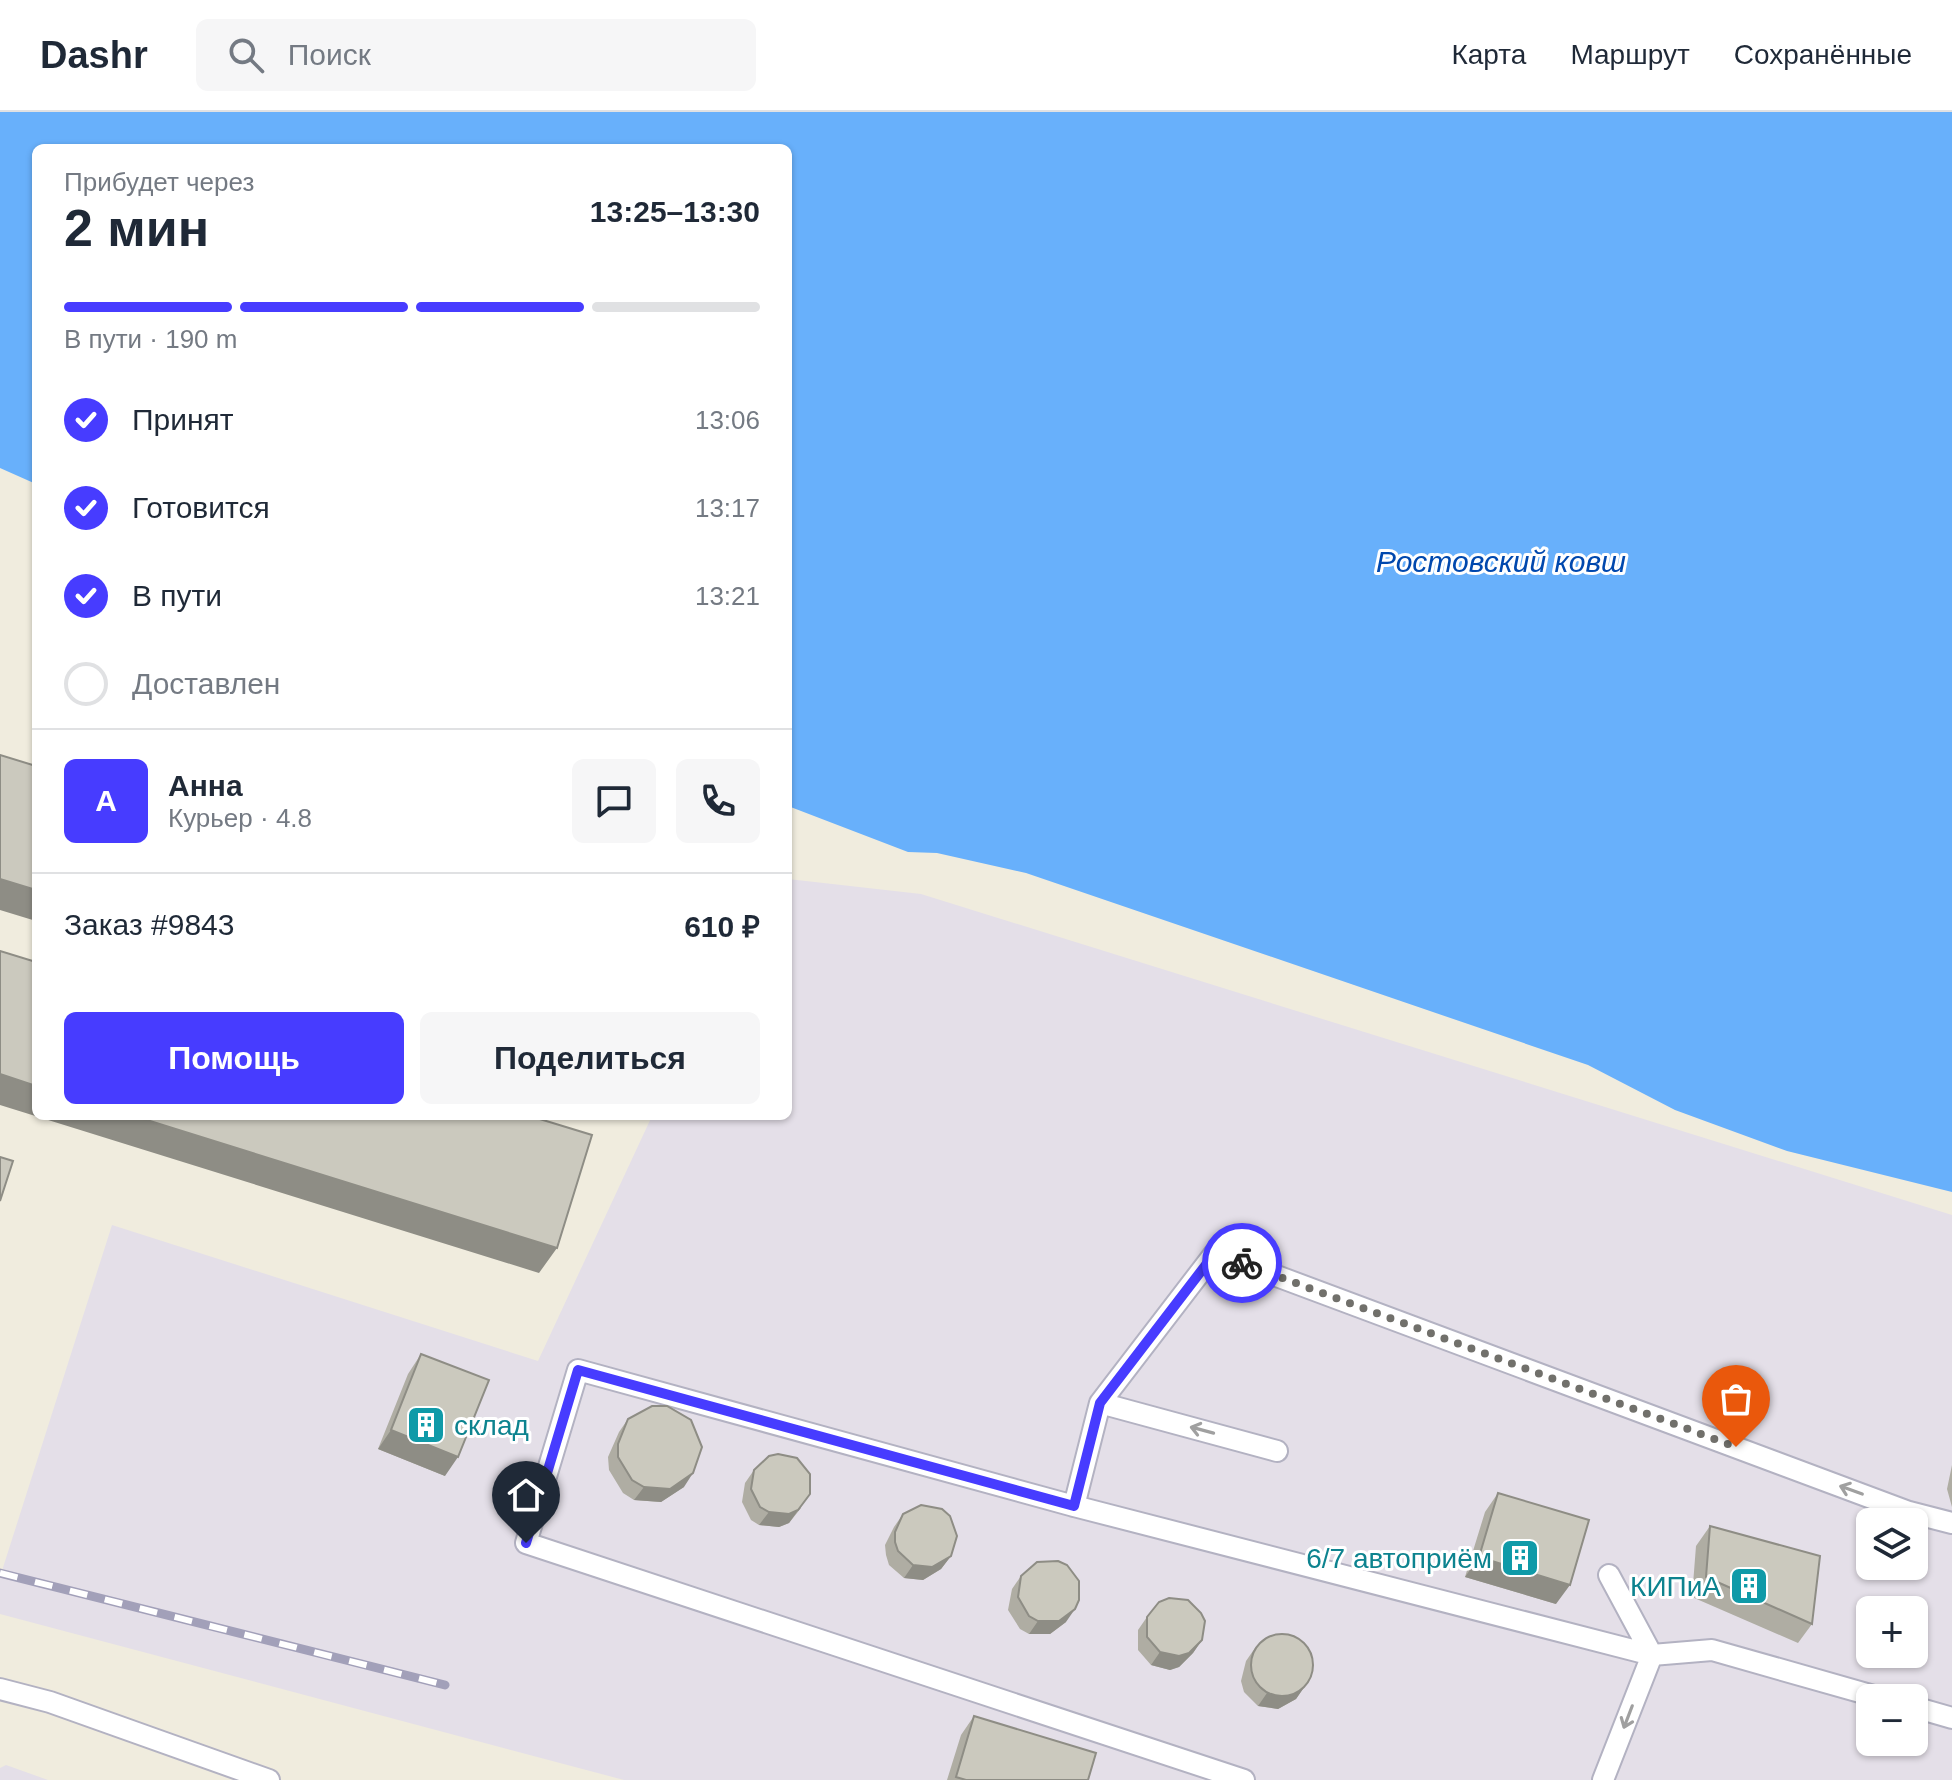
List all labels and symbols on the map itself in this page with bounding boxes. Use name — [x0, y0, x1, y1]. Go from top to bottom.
water label: Ростовский ковш — [1376, 545, 1626, 578]
courier — [1202, 1223, 1282, 1303]
pin — [1702, 1365, 1770, 1447]
building icon: склад — [405, 1404, 447, 1446]
place label: склад — [454, 1410, 529, 1441]
one-way arrow — [1189, 1422, 1215, 1437]
pin — [492, 1461, 560, 1543]
one-way arrow — [1839, 1482, 1864, 1496]
building icon: 6/7 автоприём — [1499, 1537, 1541, 1579]
place label: 6/7 автоприём — [1306, 1543, 1492, 1574]
building icon: КИПиА — [1728, 1565, 1770, 1607]
place label: КИПиА — [1630, 1571, 1721, 1602]
one-way arrow — [1620, 1705, 1634, 1729]

